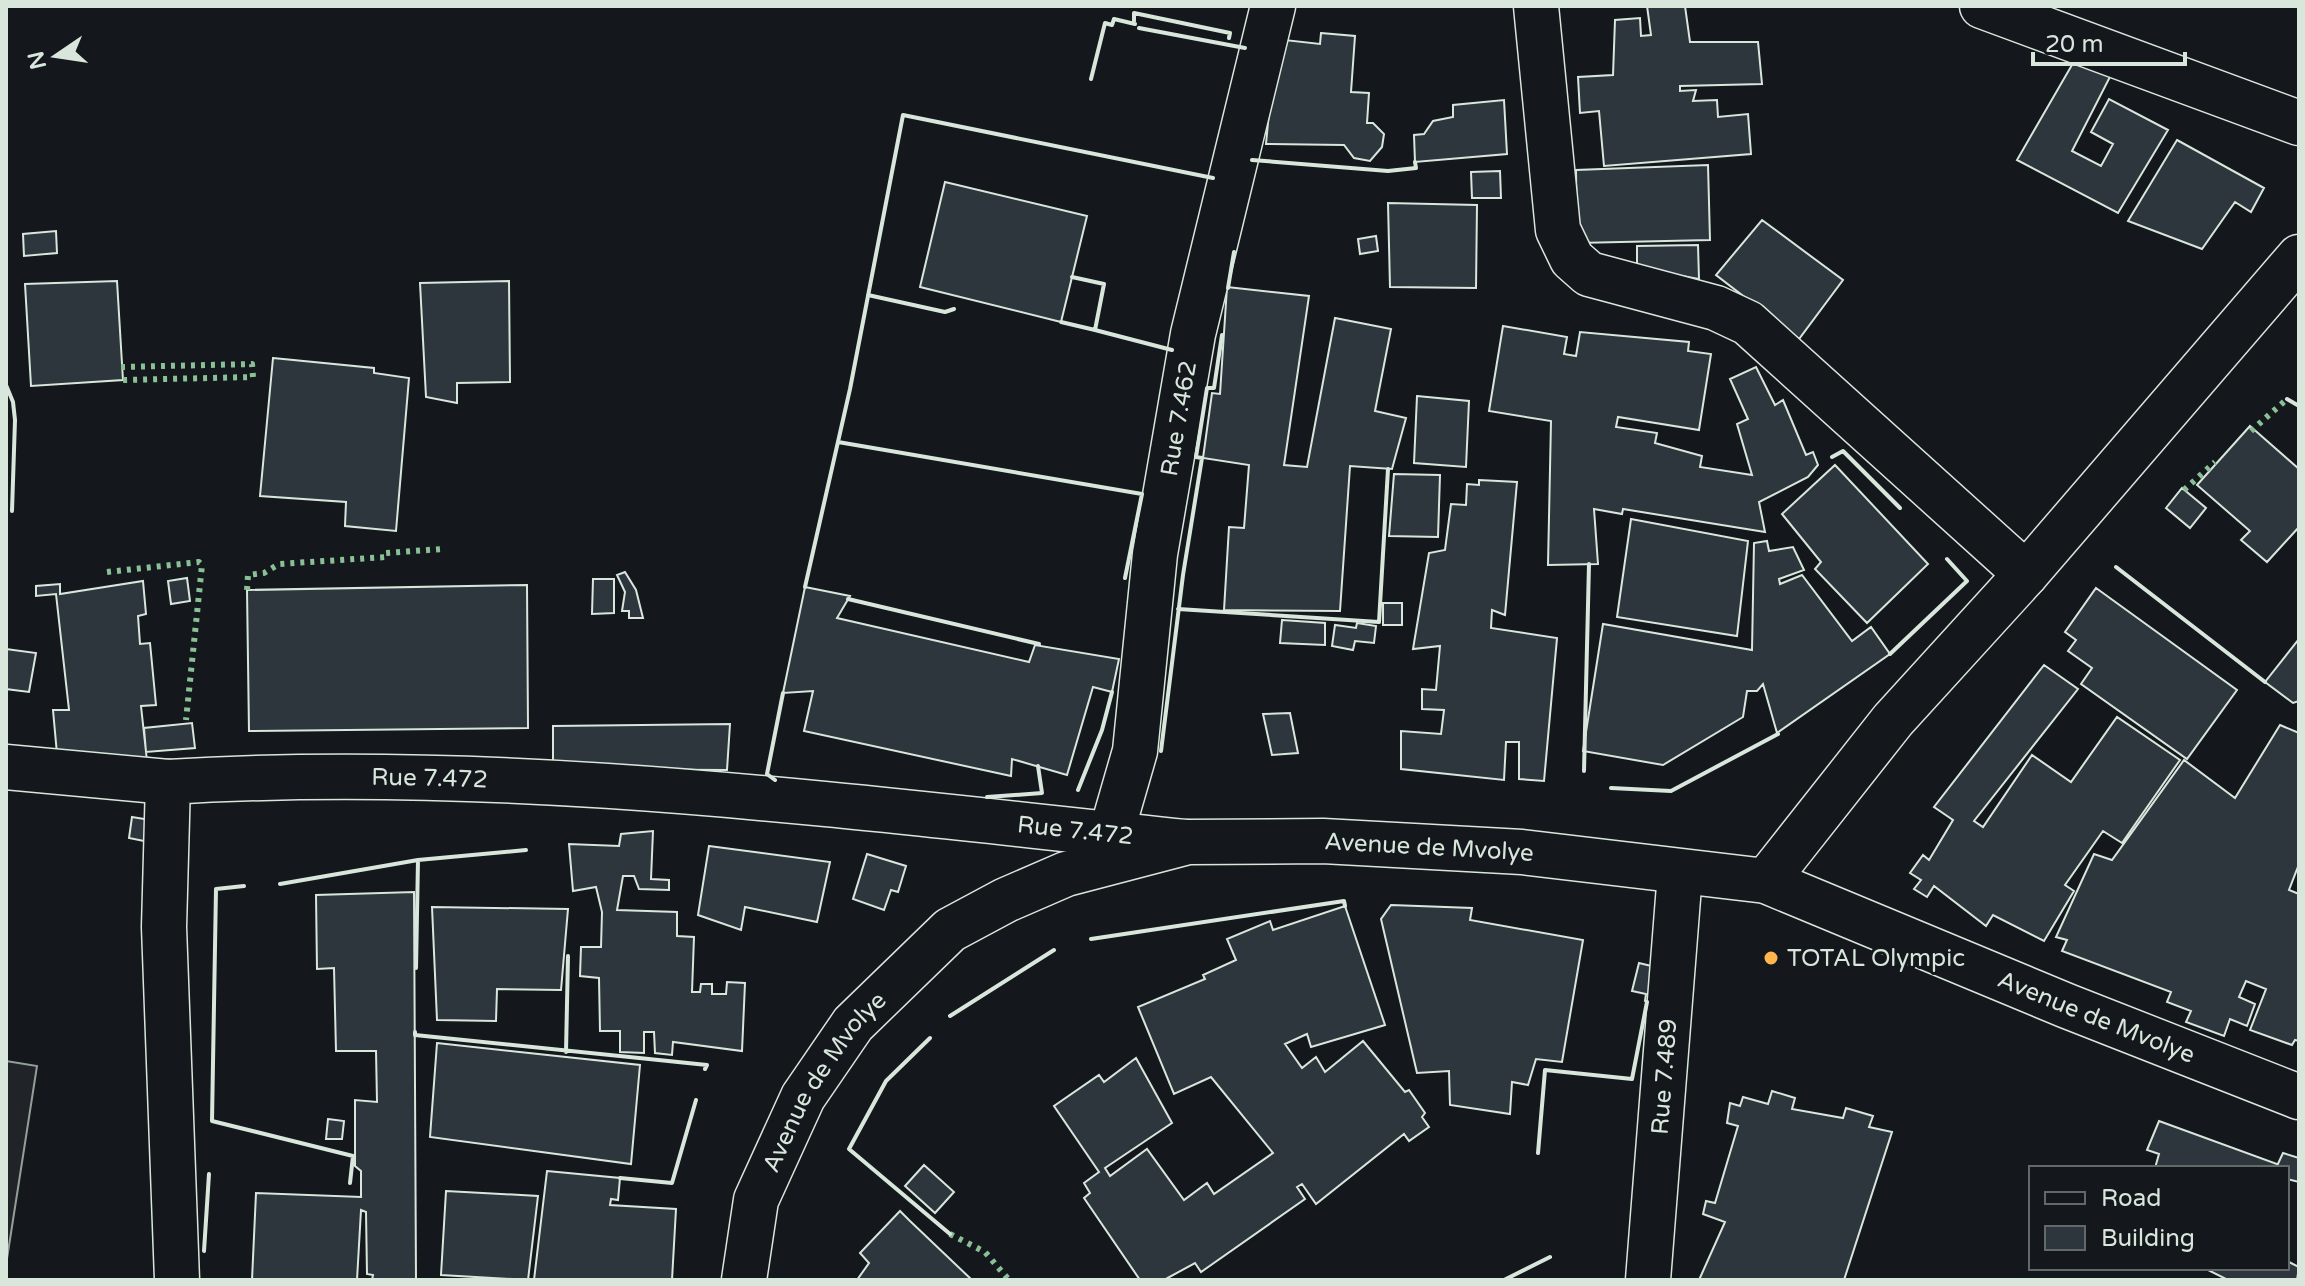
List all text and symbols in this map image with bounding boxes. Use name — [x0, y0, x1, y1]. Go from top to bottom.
north arrow — [16, 16, 96, 96]
scale bar — [2033, 16, 2185, 66]
text: 20 m — [2045, 30, 2103, 59]
text: N — [23, 49, 52, 72]
street label: Rue 7.462 — [1155, 359, 1203, 478]
street label: Rue 7.472 — [371, 763, 488, 795]
street label: Rue 7.472 — [1016, 810, 1135, 851]
street label: Avenue de Mvolye — [1324, 827, 1535, 868]
place label: TOTAL Olympic — [1787, 944, 1965, 973]
marker: TOTAL Olympic — [1762, 949, 1780, 967]
street label: Avenue de Mvolye — [1993, 965, 2199, 1070]
street label: Avenue de Mvolye — [757, 986, 892, 1177]
street label: Rue 7.489 — [1645, 1017, 1684, 1136]
legend — [2029, 1166, 2289, 1270]
text: Road — [2101, 1184, 2161, 1213]
text: Building — [2101, 1224, 2195, 1253]

